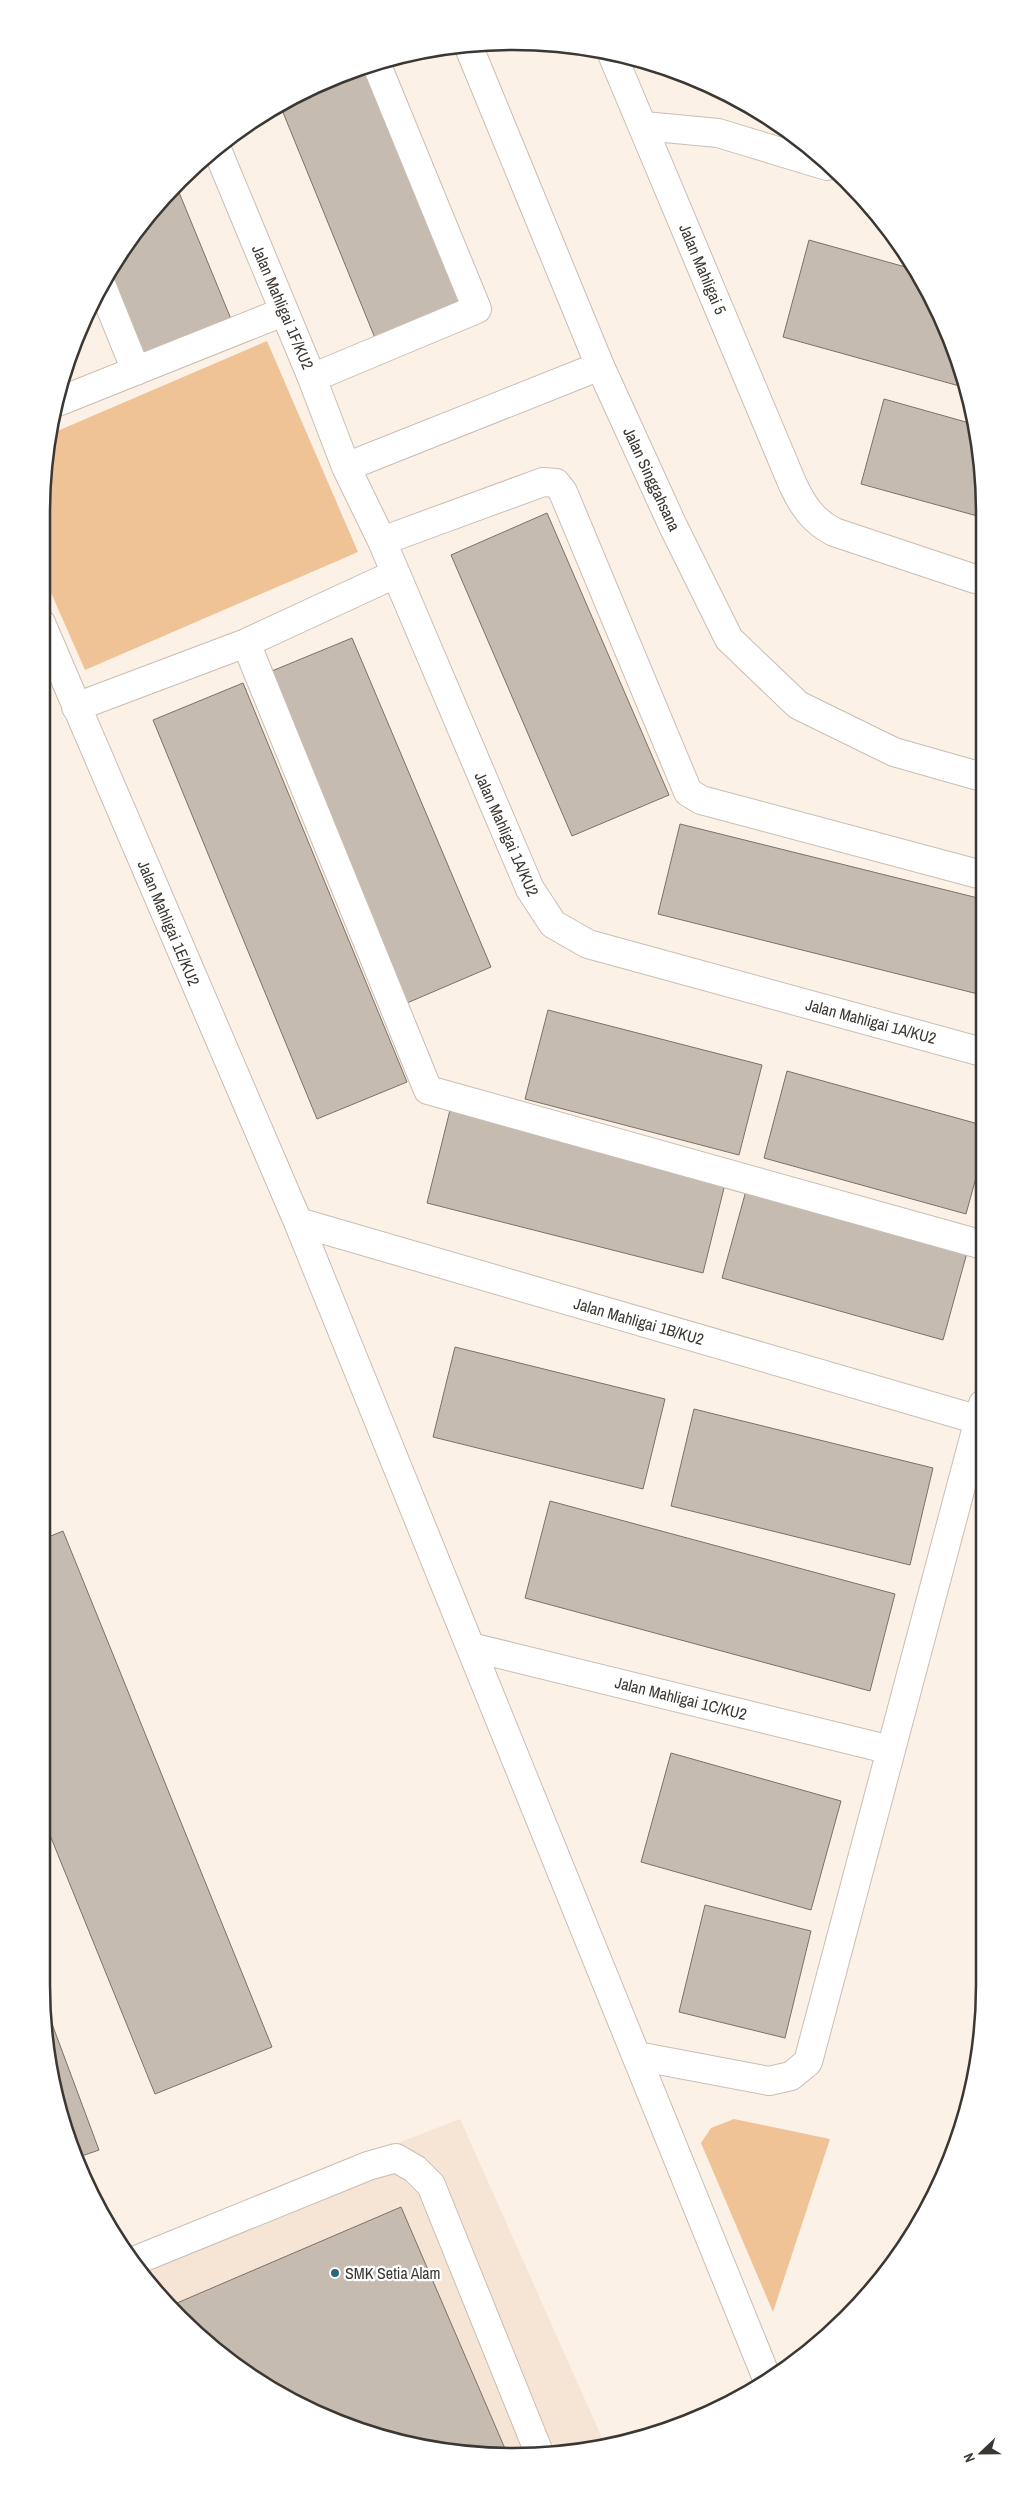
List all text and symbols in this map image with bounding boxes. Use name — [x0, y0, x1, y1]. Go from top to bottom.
street label: Jalan Mahligai 5 — [674, 220, 732, 318]
street label: Jalan Mahligai 1F/KU2 — [247, 241, 319, 373]
street label: Jalan Singgahsana — [618, 423, 686, 535]
street label: Jalan Mahligai 1A/KU2 — [470, 768, 544, 900]
street label: Jalan Mahligai 1E/KU2 — [133, 857, 205, 989]
street label: Jalan Mahligai 1A/KU2 — [803, 993, 939, 1049]
street label: Jalan Mahligai 1B/KU2 — [571, 1292, 707, 1350]
street label: Jalan Mahligai 1C/KU2 — [613, 1671, 749, 1725]
place label: SMK Setia Alam — [345, 2262, 441, 2284]
marker: SMK Setia Alam — [329, 2267, 341, 2279]
north arrow — [956, 2428, 1006, 2478]
text: N — [959, 2451, 979, 2465]

